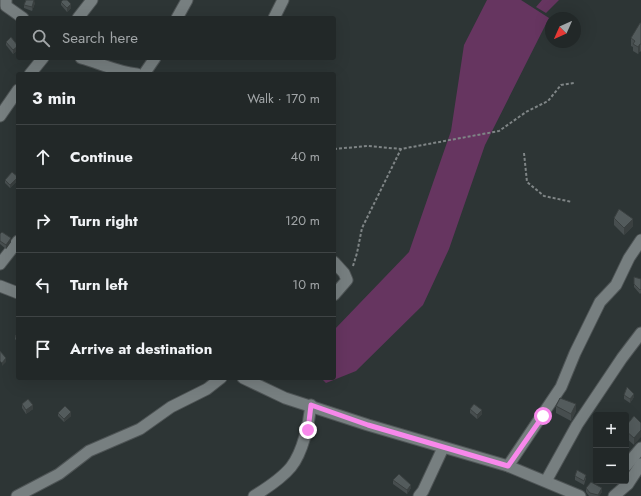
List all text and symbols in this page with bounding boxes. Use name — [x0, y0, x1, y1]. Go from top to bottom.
north arrow — [545, 12, 581, 48]
search box — [16, 16, 336, 60]
icon: search — [30, 27, 52, 49]
text: Search here — [62, 27, 138, 49]
text: 3 min — [32, 86, 76, 110]
text: Walk · 170 m — [247, 89, 320, 108]
icon: ahead — [32, 146, 54, 168]
text: Continue — [70, 146, 133, 168]
text: 40 m — [291, 147, 320, 166]
icon: right — [32, 210, 54, 232]
text: Turn right — [70, 210, 138, 232]
text: 120 m — [285, 211, 320, 230]
icon: left — [32, 274, 54, 296]
text: Turn left — [70, 274, 128, 296]
text: 10 m — [292, 275, 320, 294]
icon: arrive — [32, 338, 54, 360]
text: Arrive at destination — [70, 338, 212, 360]
route start — [534, 407, 552, 425]
map controls — [593, 412, 629, 484]
button: + — [593, 412, 629, 448]
route end — [299, 421, 317, 439]
button: − — [593, 448, 629, 484]

